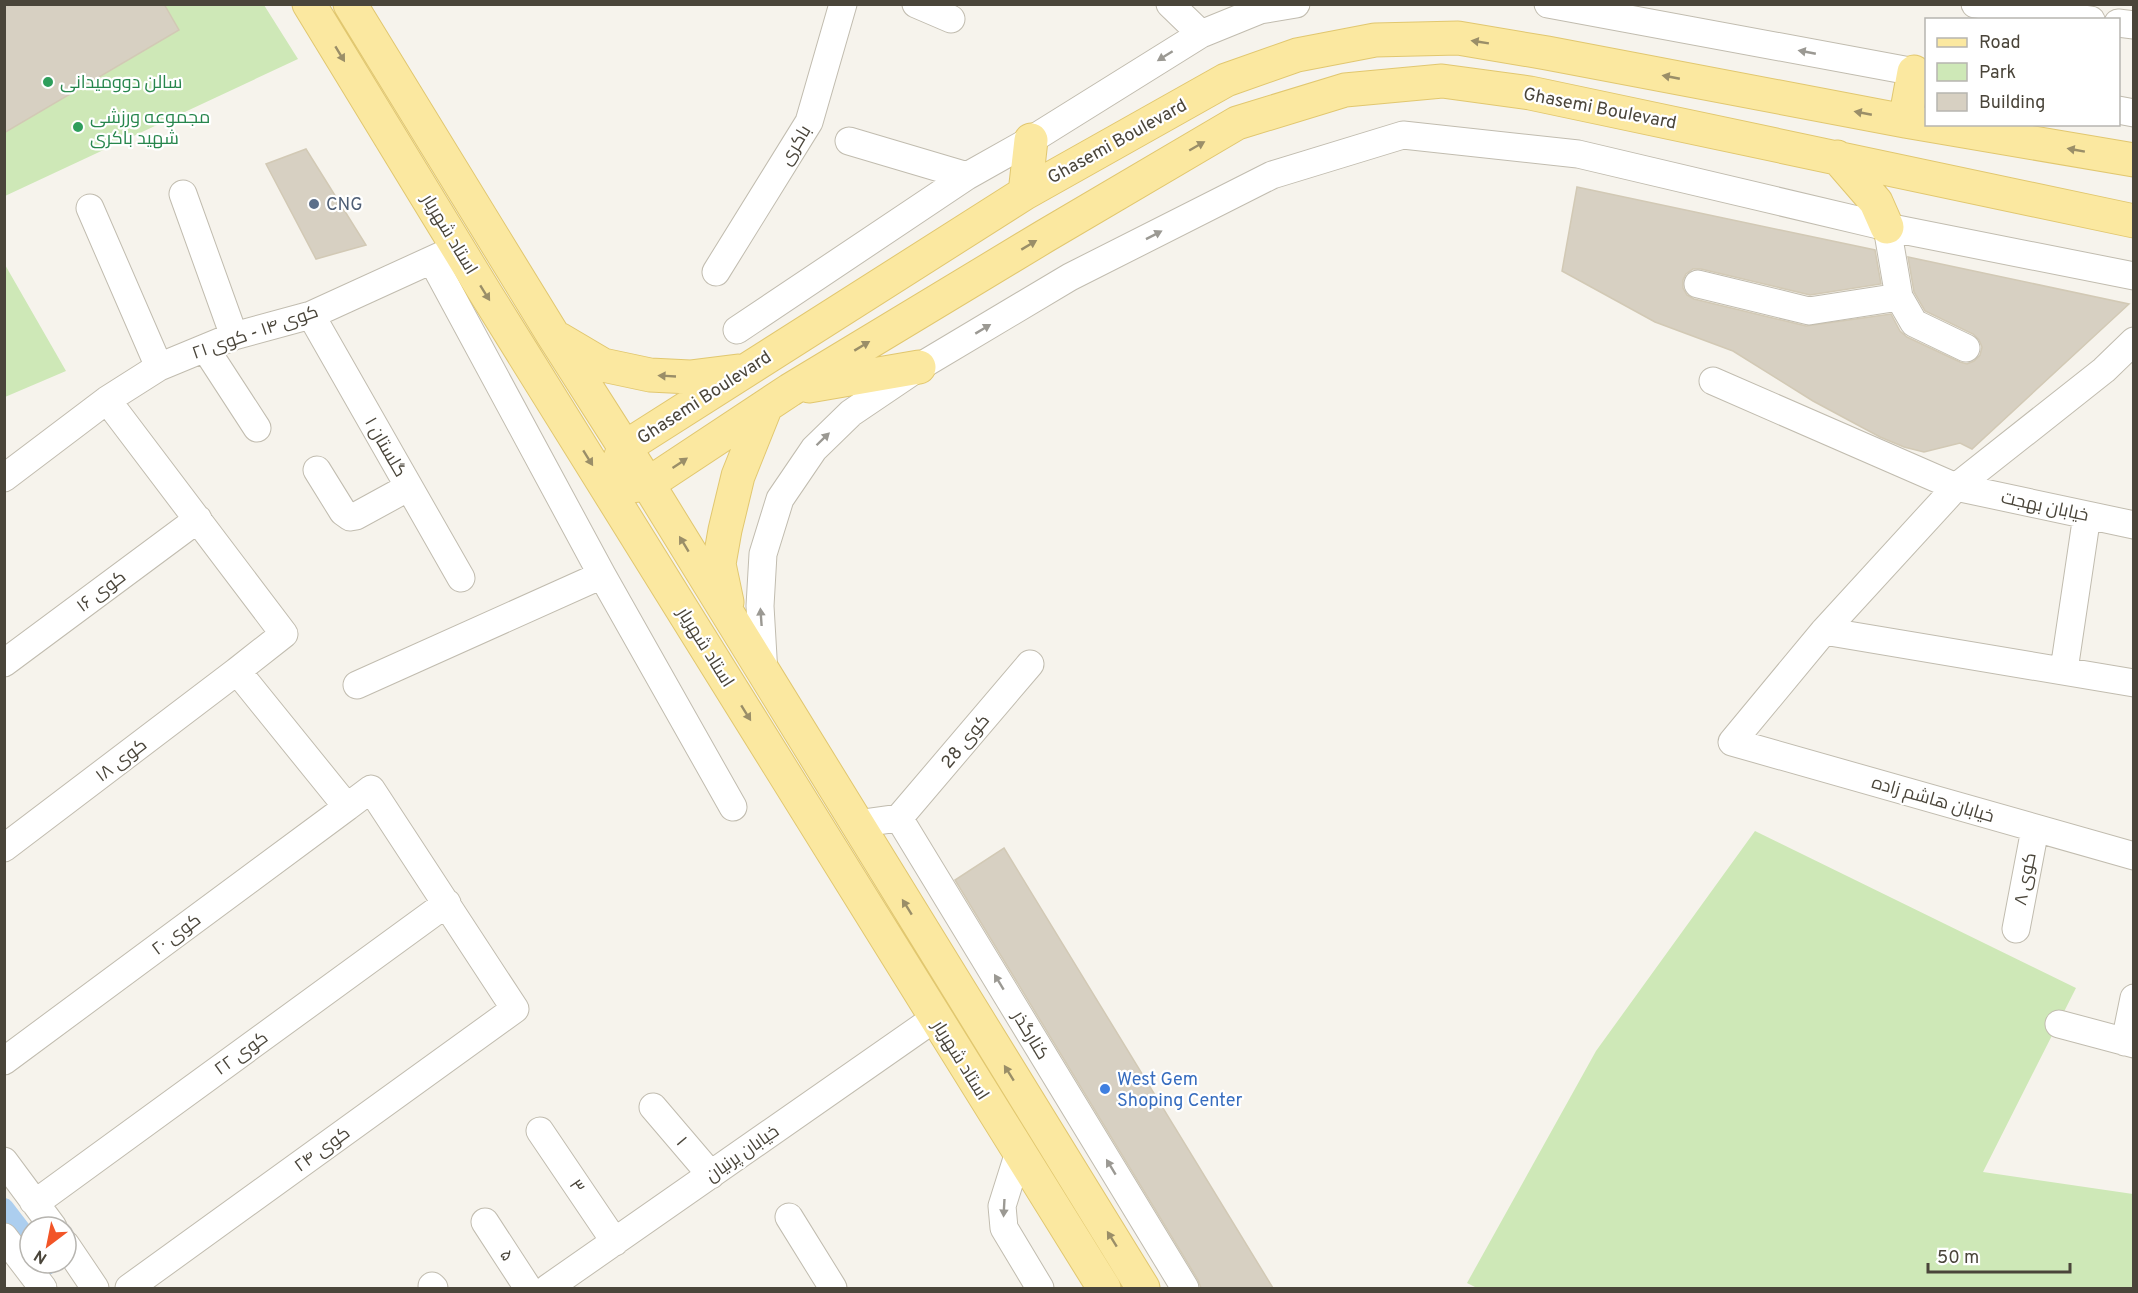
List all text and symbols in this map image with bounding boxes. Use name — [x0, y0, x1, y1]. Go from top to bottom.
legend — [1925, 18, 2120, 126]
text: Road — [1979, 32, 2021, 55]
one-way arrow — [1470, 37, 1489, 46]
one-way arrow — [334, 46, 345, 62]
one-way arrow — [1797, 47, 1816, 56]
one-way arrow — [1157, 50, 1173, 61]
text: Park — [1979, 62, 2016, 85]
place label: سالن دوومیدانی — [60, 72, 182, 95]
one-way arrow — [1662, 72, 1681, 81]
marker: سالن دوومیدانی — [41, 75, 55, 89]
street label: Ghasemi Boulevard — [1521, 83, 1678, 136]
text: Building — [1979, 92, 2045, 115]
street label: Ghasemi Boulevard — [1044, 95, 1191, 190]
place label: مجموعه ورزشی شهید باکری — [90, 107, 210, 151]
one-way arrow — [1853, 108, 1872, 117]
marker: مجموعه ورزشی شهید باکری — [71, 120, 85, 134]
street label: باکری — [775, 121, 817, 170]
one-way arrow — [1189, 141, 1205, 152]
one-way arrow — [2066, 145, 2085, 154]
street label: استاد شهریار — [415, 189, 482, 279]
place label: CNG — [326, 194, 363, 217]
marker: CNG — [307, 197, 321, 211]
one-way arrow — [1146, 230, 1163, 240]
one-way arrow — [1021, 240, 1037, 251]
one-way arrow — [480, 285, 491, 301]
street label: کوی ۱۴ - کوی ۲۱ — [189, 301, 322, 366]
one-way arrow — [975, 324, 992, 334]
one-way arrow — [854, 341, 870, 352]
street label: Ghasemi Boulevard — [633, 346, 776, 450]
one-way arrow — [658, 371, 677, 381]
street label: ۱ گلستان — [358, 414, 411, 482]
one-way arrow — [816, 433, 830, 447]
one-way arrow — [583, 450, 594, 466]
one-way arrow — [672, 457, 688, 469]
street label: خیابان بهجت — [1999, 487, 2091, 528]
one-way arrow — [679, 536, 690, 552]
street label: کوی ۱۶ — [73, 566, 131, 618]
street label: استاد شهریار — [671, 603, 738, 692]
one-way arrow — [756, 608, 765, 627]
one-way arrow — [741, 705, 752, 721]
street label: کوی 28 — [937, 710, 996, 774]
street label: کوی ۱۸ — [91, 734, 152, 788]
street label: خیابان هاشم زاده — [1869, 772, 1996, 829]
street label: کوی ۸ — [2010, 851, 2043, 908]
one-way arrow — [901, 899, 912, 915]
street label: کوی ۲۰ — [148, 909, 206, 961]
one-way arrow — [993, 974, 1004, 990]
street label: کنارگذر — [1006, 1006, 1053, 1064]
street label: استاد شهریار — [926, 1016, 993, 1105]
street label: کوی ۲۲ — [210, 1027, 273, 1081]
one-way arrow — [1004, 1065, 1015, 1081]
place label: West Gem Shoping Center — [1117, 1069, 1243, 1113]
marker: West Gem Shoping Center — [1098, 1082, 1112, 1096]
street label: خیابان پرنیان — [702, 1121, 784, 1188]
street label: کوی ۲۴ — [290, 1122, 355, 1178]
street label: ۱ — [670, 1132, 691, 1151]
one-way arrow — [1105, 1159, 1116, 1175]
street label: ۳ — [563, 1175, 589, 1198]
one-way arrow — [999, 1199, 1008, 1218]
north arrow — [18, 1215, 78, 1275]
one-way arrow — [1107, 1231, 1118, 1247]
scale bar — [1928, 1236, 2070, 1274]
text: N — [31, 1244, 51, 1268]
street label: ۵ — [493, 1245, 518, 1266]
text: 50 m — [1937, 1247, 1979, 1270]

